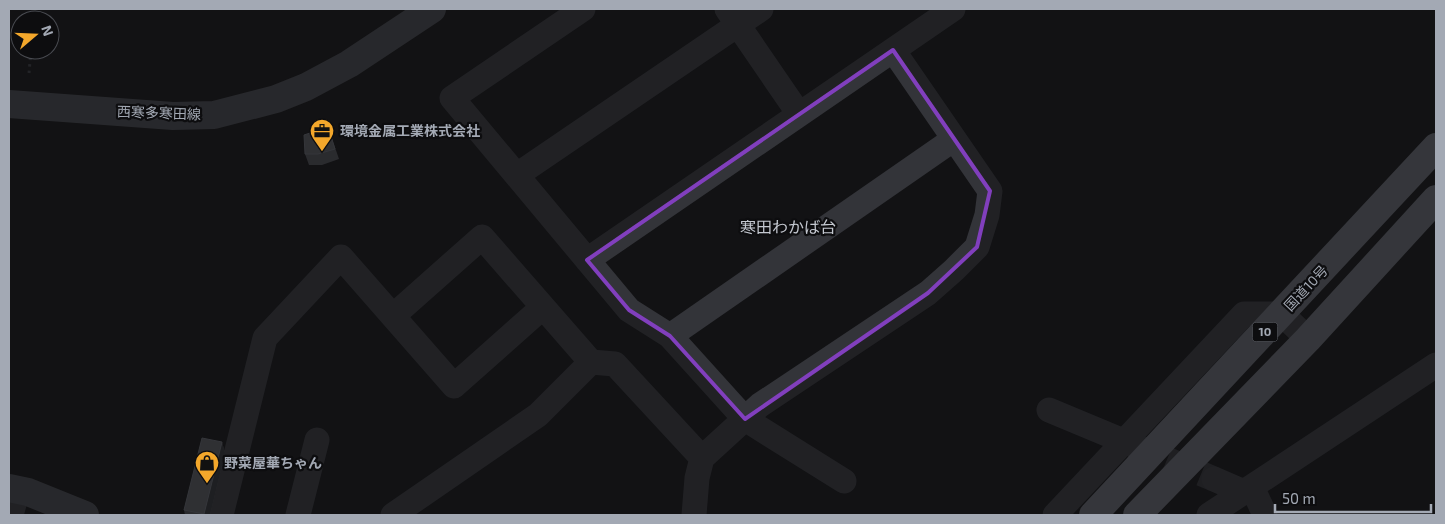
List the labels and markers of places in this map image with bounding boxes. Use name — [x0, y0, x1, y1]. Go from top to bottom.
office icon: 環境金属工業株式会社 — [309, 118, 335, 152]
place label: 環境金属工業株式会社 — [340, 122, 480, 139]
shop icon: 野菜屋華ちゃん — [194, 450, 220, 484]
place label: 野菜屋華ちゃん — [224, 454, 322, 471]

